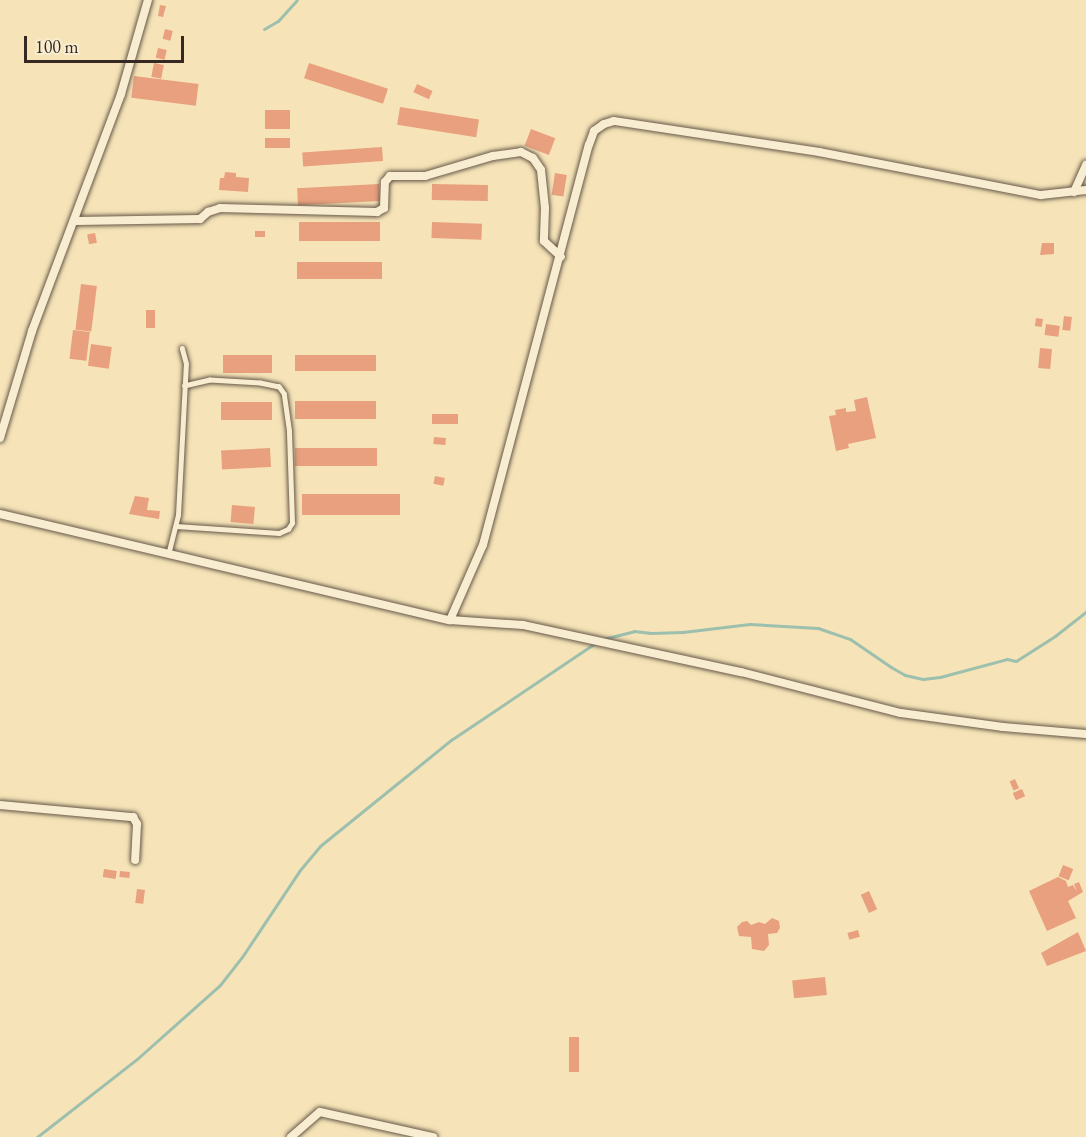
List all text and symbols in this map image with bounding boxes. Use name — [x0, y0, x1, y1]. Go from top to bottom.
scale bar — [27, 24, 188, 62]
text: 100 m — [35, 35, 79, 58]

